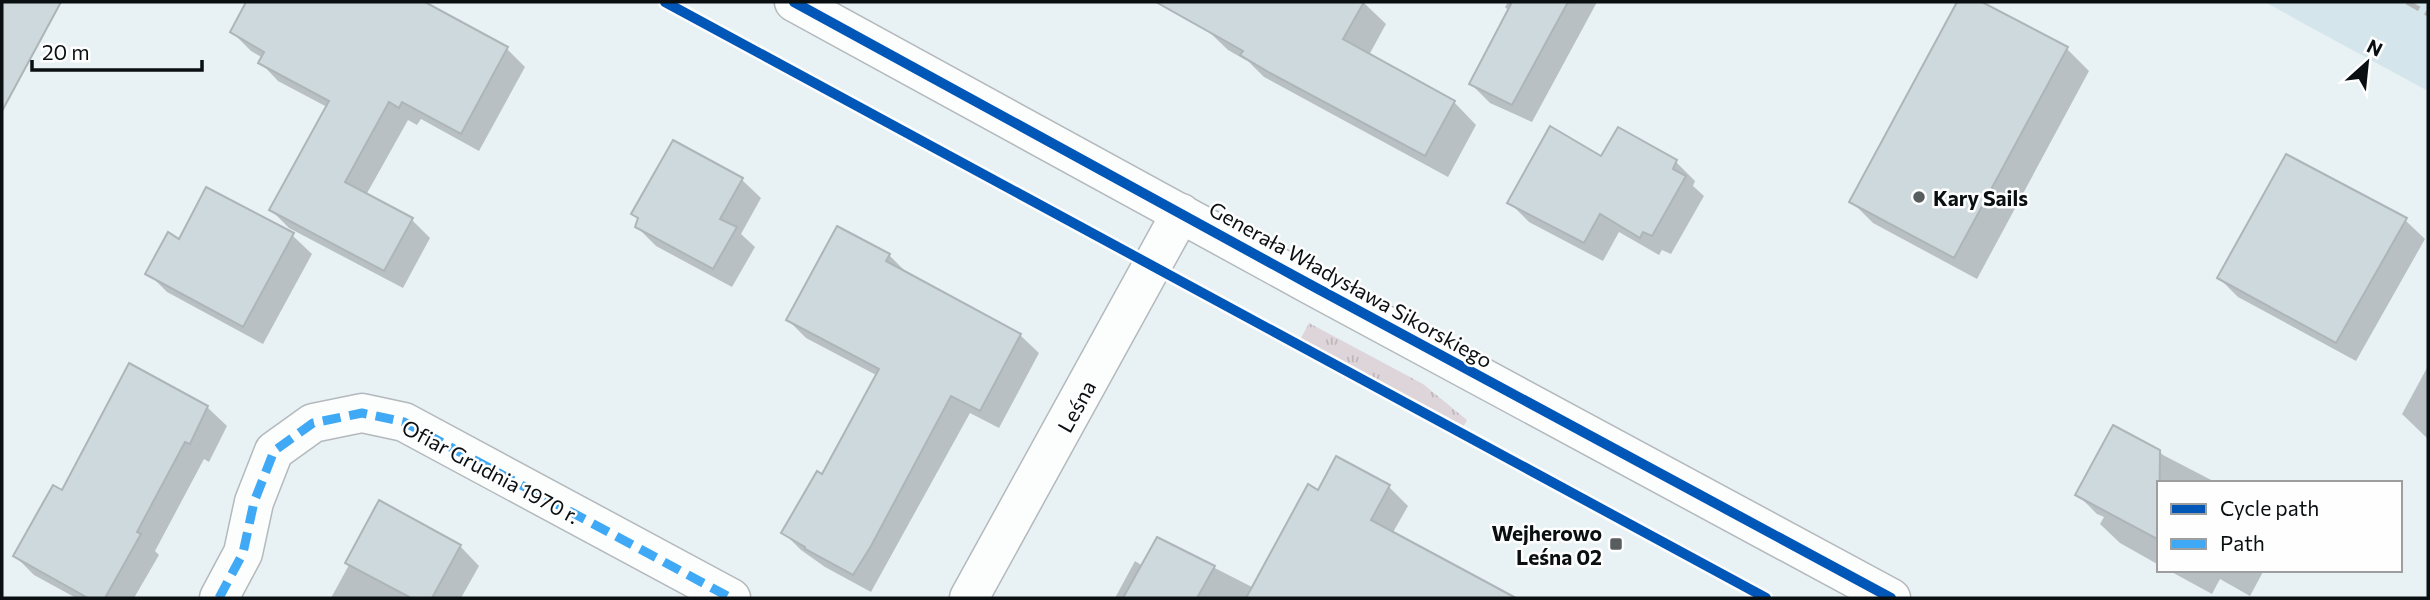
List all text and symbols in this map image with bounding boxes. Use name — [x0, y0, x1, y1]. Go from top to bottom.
scale bar — [32, 28, 201, 72]
north arrow — [2332, 28, 2402, 98]
text: N — [2363, 34, 2387, 61]
text: 20 m — [42, 39, 90, 64]
place label: Kary Sails — [1933, 185, 2028, 210]
marker: Kary Sails — [1911, 189, 1927, 205]
street label: Generała Władysława Sikorskiego — [1205, 196, 1497, 372]
street label: Leśna — [1052, 376, 1100, 436]
street label: Ofiar Grudnia 1970 r. — [398, 414, 584, 528]
legend — [2157, 481, 2402, 572]
text: Cycle path — [2220, 495, 2319, 520]
place label: Wejherowo Leśna 02 — [1491, 520, 1602, 569]
text: Path — [2220, 530, 2265, 555]
marker: Wejherowo Leśna 02 — [1608, 536, 1624, 552]

